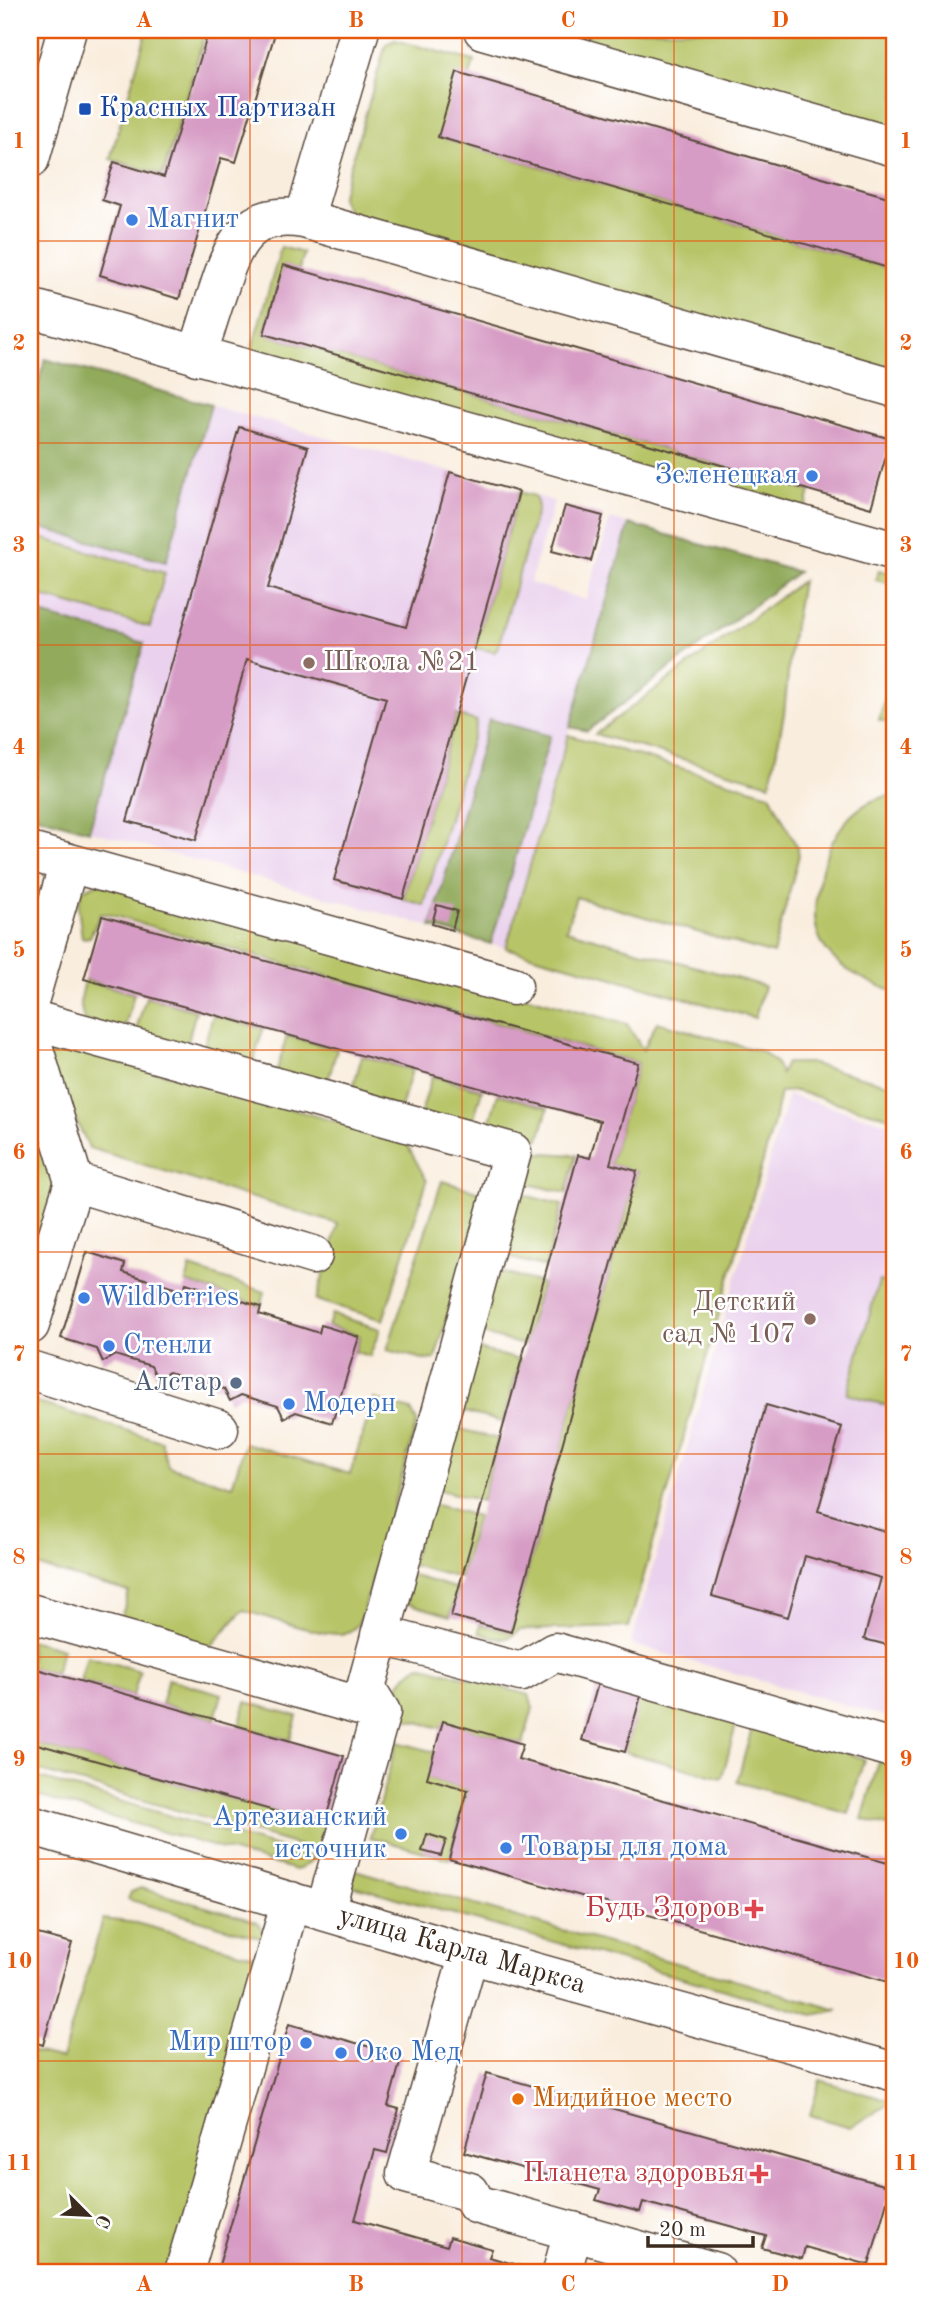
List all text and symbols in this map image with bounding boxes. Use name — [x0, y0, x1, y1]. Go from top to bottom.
text: A — [135, 9, 153, 32]
text: B — [348, 9, 364, 32]
text: C — [560, 9, 576, 32]
text: D — [771, 9, 789, 32]
place label: Красных Партизан — [99, 95, 336, 123]
marker: Красных Партизан — [77, 101, 93, 117]
text: 1 — [12, 130, 26, 153]
text: 1 — [899, 130, 913, 153]
place label: Магнит — [146, 206, 239, 234]
marker: Магнит — [124, 212, 140, 228]
text: 2 — [12, 332, 26, 355]
text: 2 — [899, 332, 913, 355]
place label: Зеленецкая — [655, 462, 798, 490]
marker: Зеленецкая — [804, 468, 820, 484]
text: 3 — [12, 534, 26, 557]
text: 3 — [899, 534, 913, 557]
place label: Школа №21 — [323, 649, 480, 677]
marker: Школа №21 — [301, 655, 317, 671]
text: 4 — [12, 736, 26, 759]
text: 4 — [899, 736, 913, 759]
text: 5 — [12, 939, 26, 962]
text: 5 — [899, 939, 913, 962]
text: 6 — [12, 1141, 26, 1164]
text: 6 — [899, 1141, 913, 1164]
place label: Wildberries — [98, 1284, 239, 1312]
place label: Детский сад № 107 — [662, 1289, 796, 1349]
marker: Wildberries — [76, 1290, 92, 1306]
marker: Детский сад № 107 — [802, 1311, 818, 1327]
place label: Стенли — [123, 1332, 212, 1360]
marker: Стенли — [101, 1338, 117, 1354]
text: 7 — [12, 1343, 26, 1366]
text: 7 — [899, 1343, 913, 1366]
place label: Алстар — [133, 1369, 222, 1397]
marker: Алстар — [228, 1375, 244, 1391]
place label: Модерн — [303, 1390, 396, 1418]
marker: Модерн — [281, 1396, 297, 1412]
text: 8 — [12, 1546, 26, 1569]
text: 8 — [899, 1546, 913, 1569]
text: 9 — [12, 1748, 26, 1771]
text: 9 — [899, 1748, 913, 1771]
place label: Артезианский источник — [212, 1804, 387, 1864]
marker: Артезианский источник — [393, 1826, 409, 1842]
place label: Товары для дома — [520, 1834, 728, 1862]
marker: Товары для дома — [498, 1840, 514, 1856]
place label: Будь Здоров — [585, 1895, 740, 1923]
marker: Будь Здоров — [746, 1901, 762, 1917]
street label: улица Карла Маркса — [335, 1902, 589, 2000]
text: 10 — [6, 1950, 32, 1973]
text: 10 — [893, 1950, 919, 1973]
place label: Мир штор — [168, 2029, 292, 2057]
marker: Мир штор — [298, 2035, 314, 2051]
place label: Око Мед — [355, 2039, 461, 2067]
marker: Око Мед — [333, 2045, 349, 2061]
place label: Мидийное место — [532, 2085, 733, 2113]
marker: Мидийное место — [510, 2091, 526, 2107]
text: 11 — [6, 2152, 32, 2175]
text: 11 — [893, 2152, 919, 2175]
place label: Планета здоровья — [523, 2160, 745, 2188]
marker: Планета здоровья — [751, 2166, 767, 2182]
north arrow — [52, 2180, 122, 2250]
scale bar — [648, 2204, 754, 2248]
text: С — [90, 2211, 112, 2230]
text: 20 m — [659, 2220, 706, 2241]
text: A — [135, 2273, 153, 2296]
text: B — [348, 2273, 364, 2296]
text: C — [560, 2273, 576, 2296]
text: D — [771, 2273, 789, 2296]

